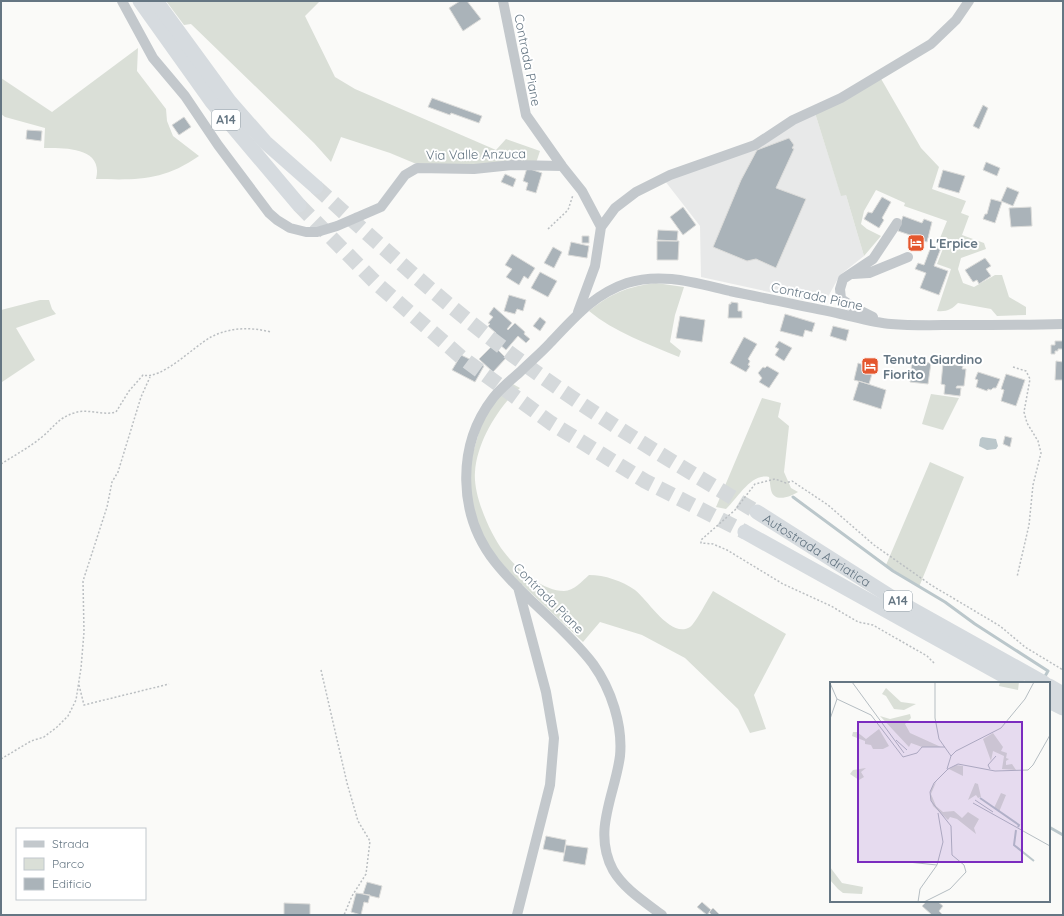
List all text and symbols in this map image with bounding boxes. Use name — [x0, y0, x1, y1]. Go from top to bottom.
street label: Contrada Piane — [511, 13, 545, 107]
road number: A14 — [212, 110, 240, 130]
street label: Via Valle Anzuca — [426, 145, 526, 163]
hotel icon: L'Erpice — [906, 233, 926, 253]
place label: L'Erpice — [929, 235, 978, 251]
street label: Contrada Piane — [770, 278, 864, 314]
place label: Tenuta Giardino Fiorito — [883, 351, 982, 382]
hotel icon: Tenuta Giardino Fiorito — [860, 356, 880, 376]
street label: Autostrada Adriatica — [760, 510, 874, 590]
street label: Contrada Piane — [510, 559, 588, 637]
road number: A14 — [884, 591, 912, 611]
inset map — [830, 682, 1050, 902]
legend — [16, 828, 146, 900]
text: Strada — [52, 836, 89, 851]
text: Parco — [52, 856, 84, 871]
text: Edificio — [52, 876, 92, 891]

